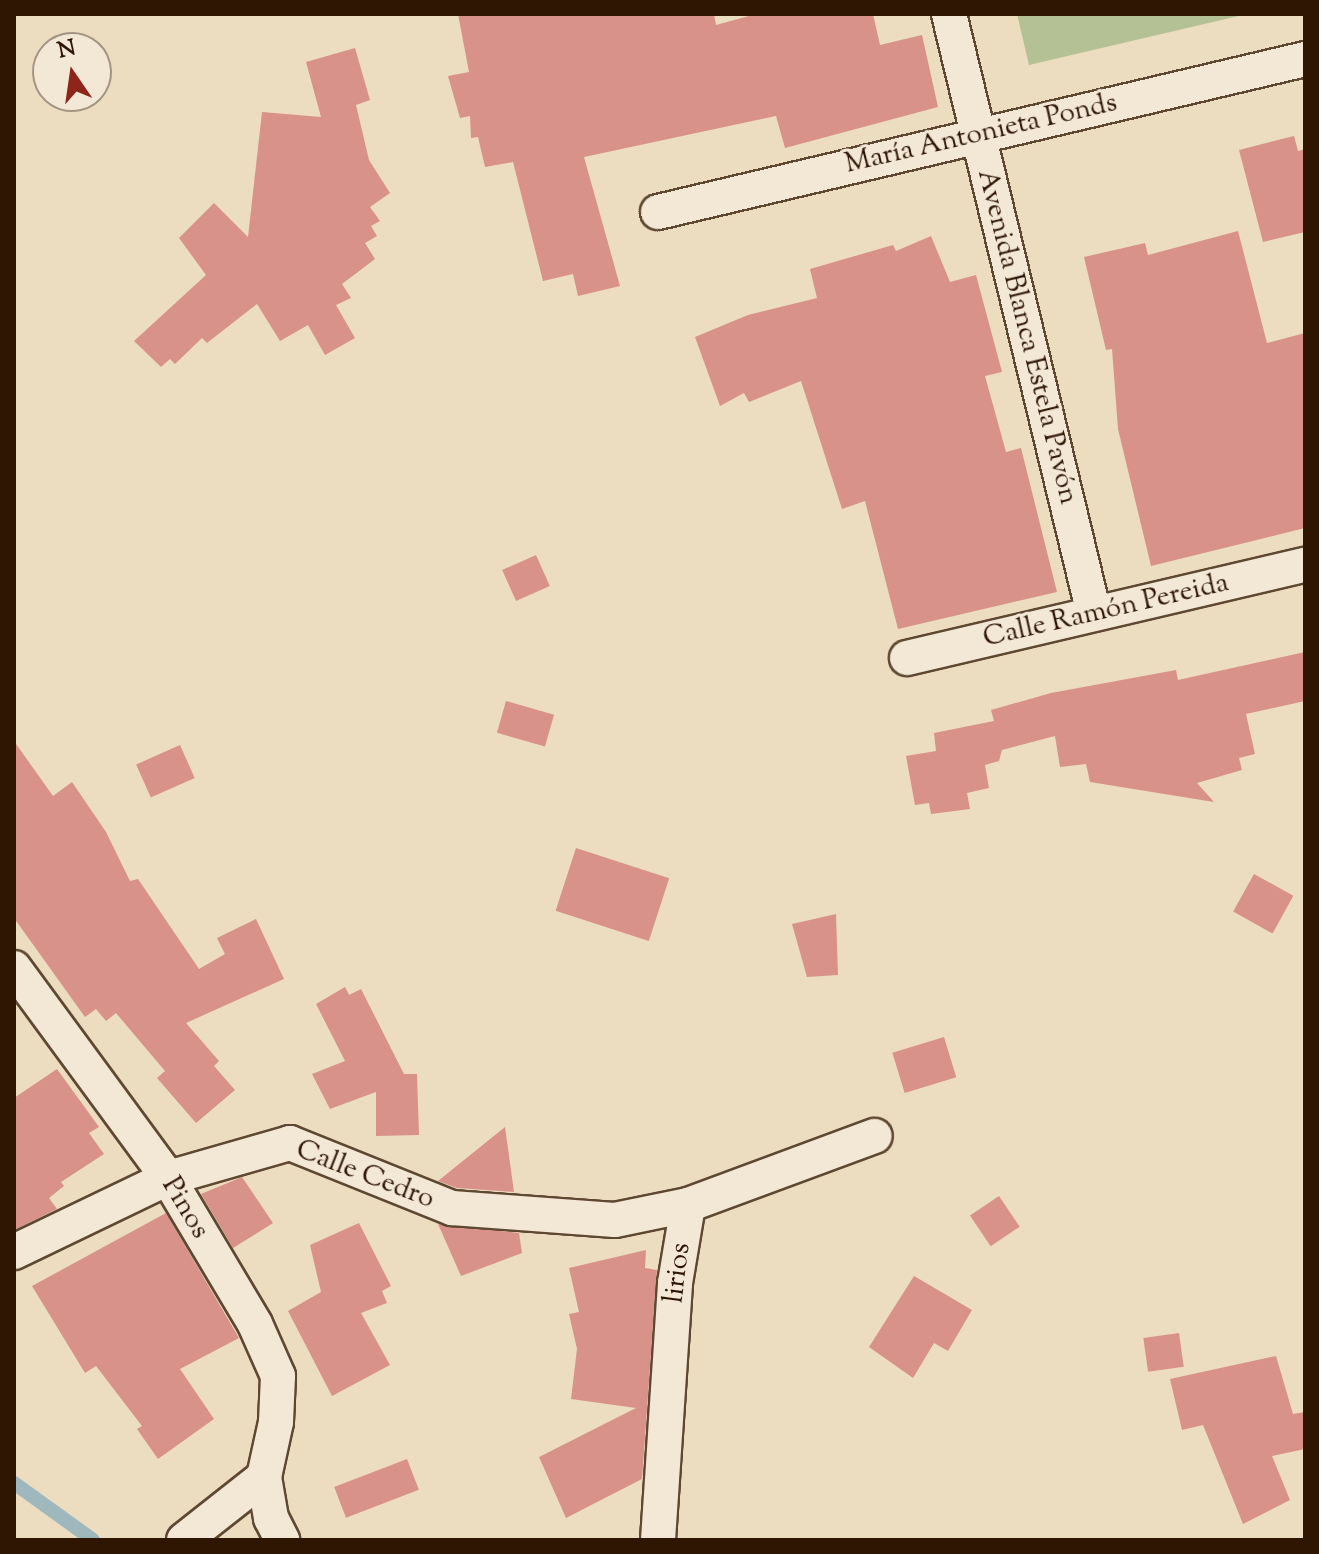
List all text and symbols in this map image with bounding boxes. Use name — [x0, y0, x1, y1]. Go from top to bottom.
north arrow — [32, 32, 112, 112]
text: N — [55, 33, 79, 68]
street label: María Antonieta Ponds — [842, 86, 1120, 182]
street label: Avenida Blanca Estela Pavón — [969, 166, 1085, 508]
street label: Calle Ramón Pereida — [980, 566, 1232, 656]
street label: Calle Cedro — [291, 1133, 439, 1217]
street label: Pinos — [154, 1171, 216, 1245]
street label: lirios — [658, 1241, 698, 1305]

